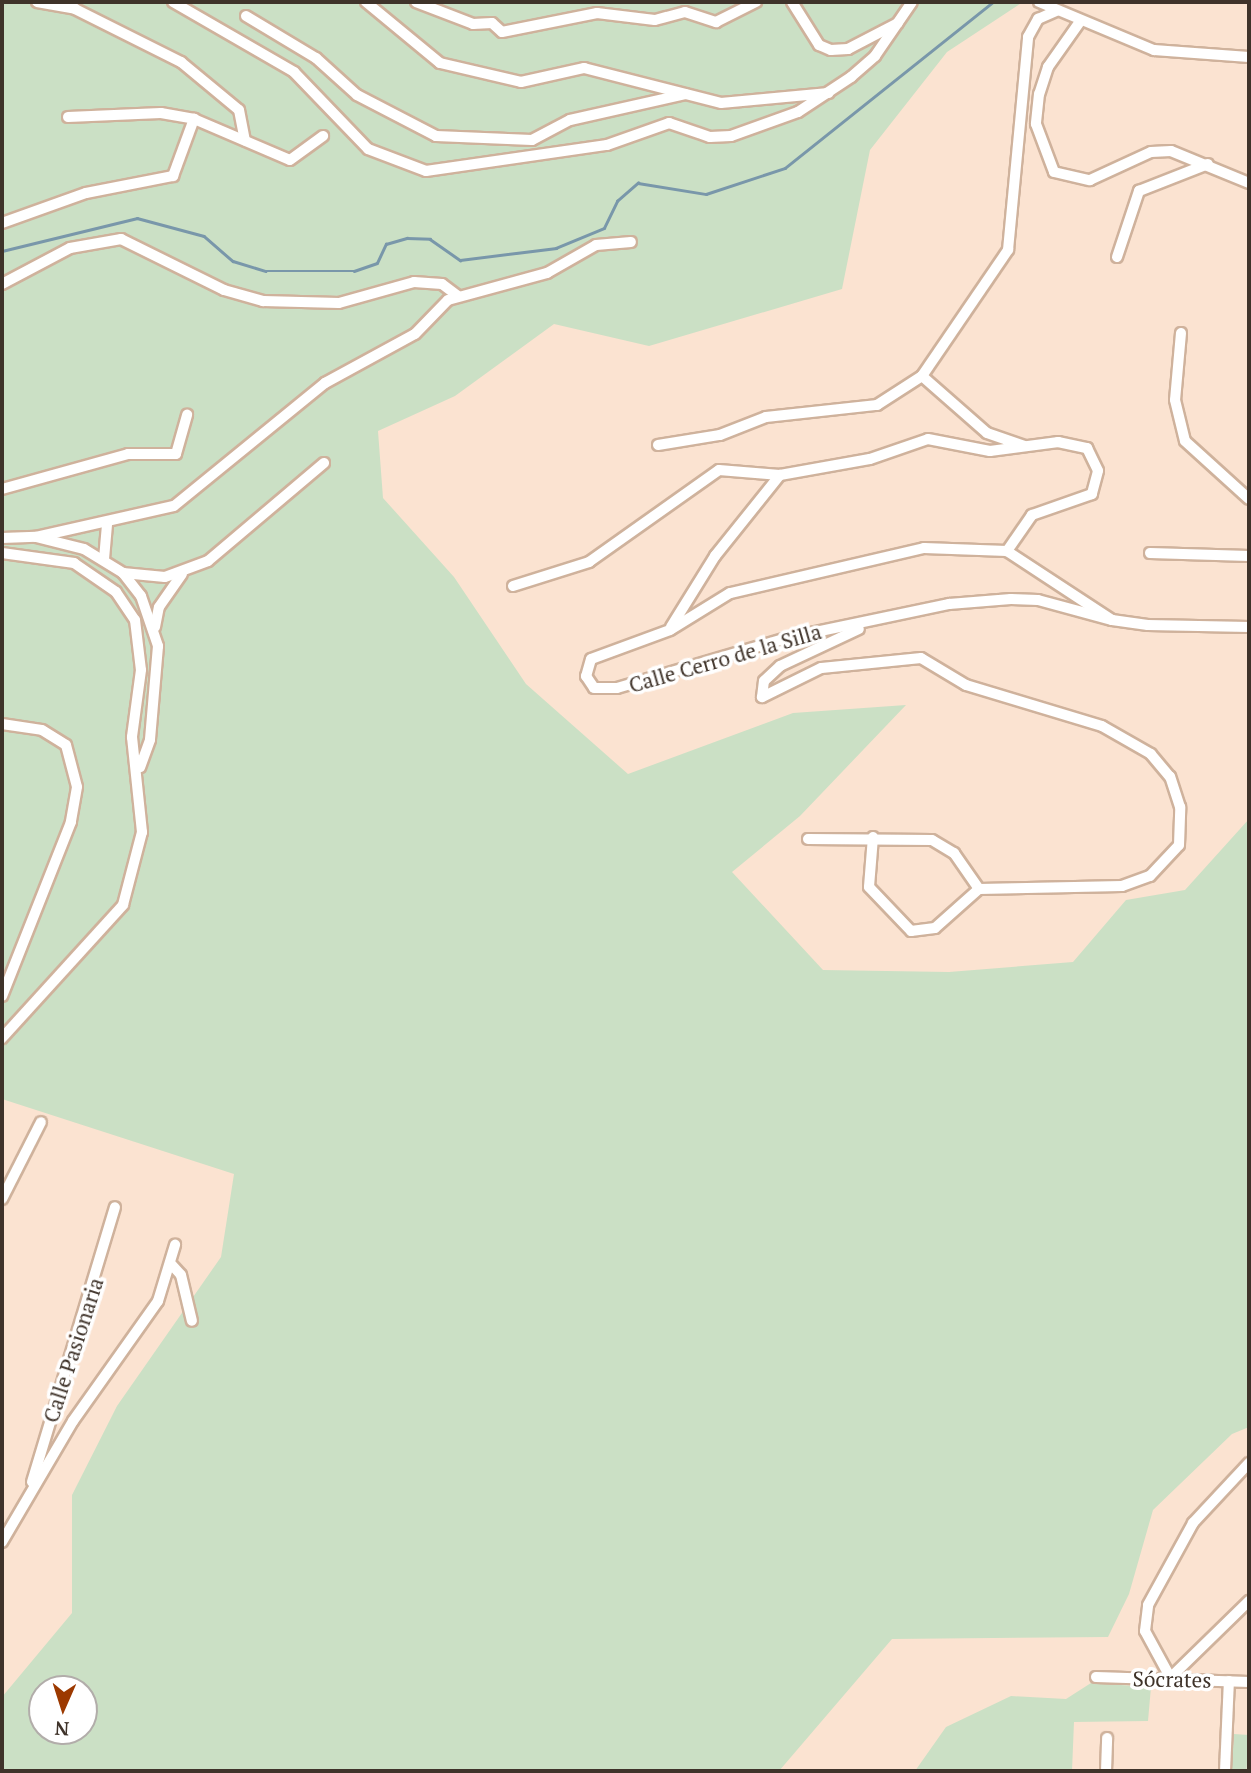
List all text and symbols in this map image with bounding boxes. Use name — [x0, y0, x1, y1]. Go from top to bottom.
street label: Calle Cerro de la Silla — [626, 618, 824, 698]
street label: Calle Pasionaria — [38, 1274, 108, 1426]
street label: Sócrates — [1132, 1666, 1212, 1692]
north arrow — [28, 1675, 98, 1745]
text: N — [54, 1717, 70, 1742]

